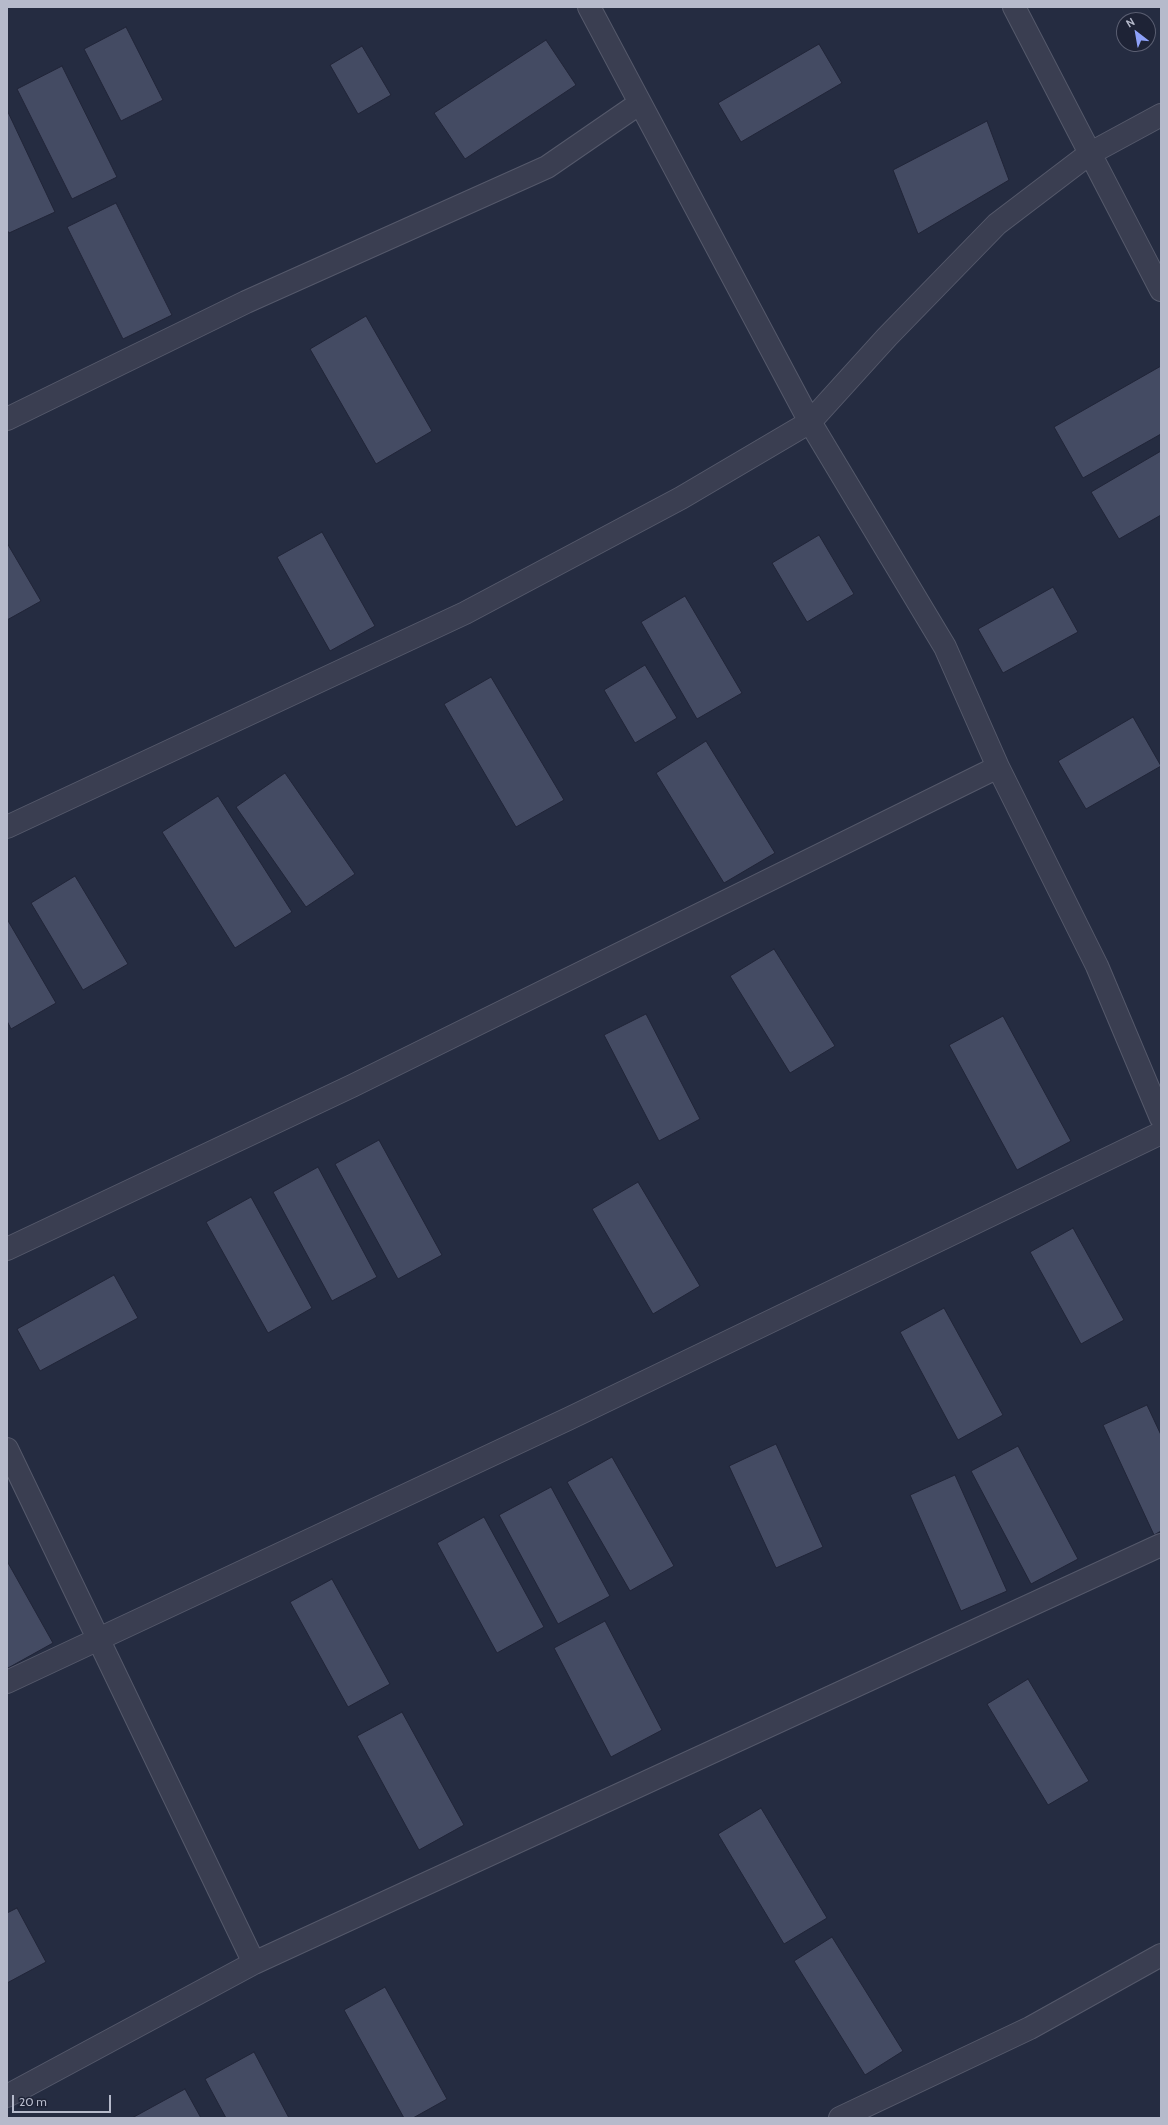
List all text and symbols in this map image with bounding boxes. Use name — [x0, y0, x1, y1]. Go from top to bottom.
north arrow — [1116, 12, 1156, 52]
text: N — [1123, 15, 1137, 31]
scale bar — [14, 2087, 113, 2113]
text: 20 m — [19, 2094, 47, 2109]

